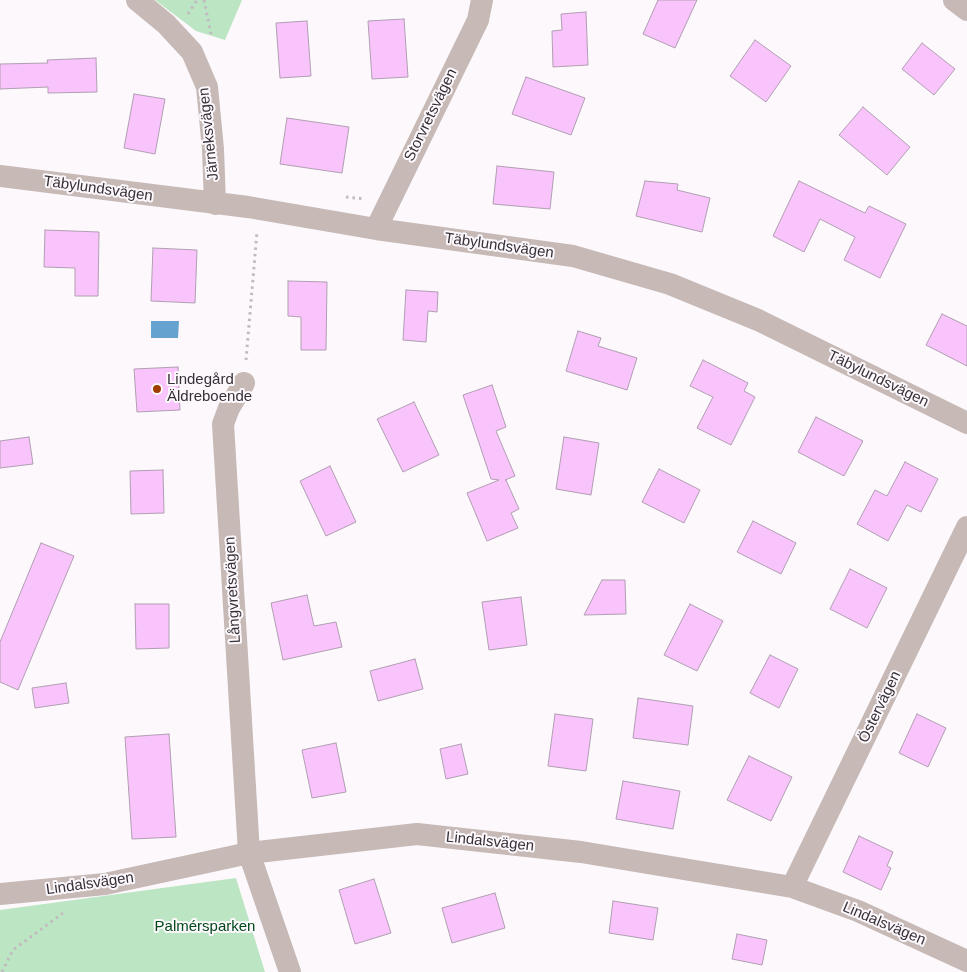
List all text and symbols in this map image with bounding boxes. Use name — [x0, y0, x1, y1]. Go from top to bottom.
street label: Storvretsvägen — [401, 66, 461, 164]
street label: Järneksvägen — [195, 87, 223, 181]
street label: Täbylundsvägen — [42, 172, 154, 206]
street label: Täbylundsvägen — [443, 229, 555, 263]
street label: Täbylundsvägen — [825, 347, 931, 411]
place label: Lindegård Äldreboende — [167, 371, 252, 406]
marker: Lindegård Äldreboende — [151, 383, 163, 395]
street label: Långvretsvägen — [221, 536, 245, 644]
street label: Östervägen — [855, 668, 905, 746]
street label: Lindalsvägen — [445, 828, 535, 856]
street label: Lindalsvägen — [45, 869, 135, 899]
street label: Lindalsvägen — [840, 898, 928, 950]
park label: Palmérsparken — [155, 918, 255, 936]

